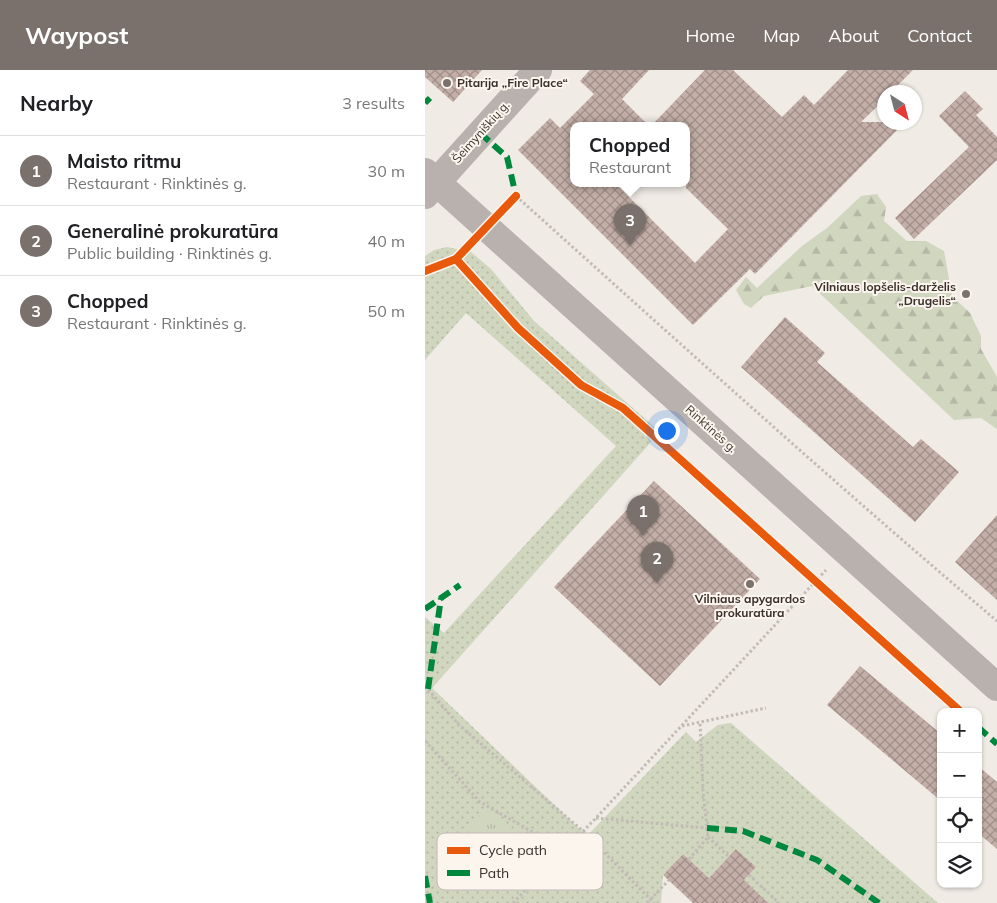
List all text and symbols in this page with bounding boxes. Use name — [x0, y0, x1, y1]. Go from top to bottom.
text: Waypost — [25, 20, 128, 50]
text: Home — [685, 24, 735, 47]
text: Map — [763, 24, 800, 47]
text: About — [828, 24, 879, 47]
text: Contact — [907, 24, 972, 47]
place label: Pitarija „Fire Place“ — [457, 75, 568, 90]
marker: Pitarija „Fire Place“ — [441, 77, 453, 89]
north arrow — [877, 85, 922, 130]
text: Nearby — [20, 90, 93, 116]
text: 3 results — [342, 93, 405, 113]
street label: Šeimyniškių g. — [449, 97, 513, 166]
popup — [570, 122, 690, 187]
text: Chopped — [589, 133, 670, 157]
text: Maisto ritmu — [67, 149, 181, 173]
text: Restaurant — [589, 157, 671, 177]
text: 1 — [31, 161, 41, 181]
text: 30 m — [368, 161, 405, 181]
text: Restaurant · Rinktinės g. — [67, 173, 246, 193]
pin: 3 — [614, 204, 646, 245]
text: Generalinė prokuratūra — [67, 219, 278, 243]
text: 2 — [31, 231, 41, 251]
text: 40 m — [368, 231, 405, 251]
text: Public building · Rinktinės g. — [67, 243, 272, 263]
place label: Vilniaus lopšelis-darželis „Drugelis“ — [813, 279, 956, 308]
marker: Vilniaus lopšelis-darželis „Drugelis“ — [960, 288, 972, 300]
text: Chopped — [67, 289, 148, 313]
text: 3 — [31, 301, 41, 321]
text: 50 m — [368, 301, 405, 321]
text: Restaurant · Rinktinės g. — [67, 313, 246, 333]
street label: Rinktinės g. — [683, 402, 740, 456]
your location — [654, 418, 680, 444]
pin: 1 — [627, 495, 659, 536]
pin: 2 — [641, 542, 673, 583]
marker: Vilniaus apygardos prokuratūra — [744, 578, 756, 590]
place label: Vilniaus apygardos prokuratūra — [694, 591, 805, 620]
map controls — [937, 708, 982, 888]
button: + — [937, 708, 982, 753]
button: − — [937, 753, 982, 798]
button: locate — [937, 798, 982, 843]
legend — [437, 833, 603, 890]
text: Cycle path — [479, 841, 547, 859]
button: layers — [937, 843, 982, 888]
text: Path — [479, 864, 509, 882]

